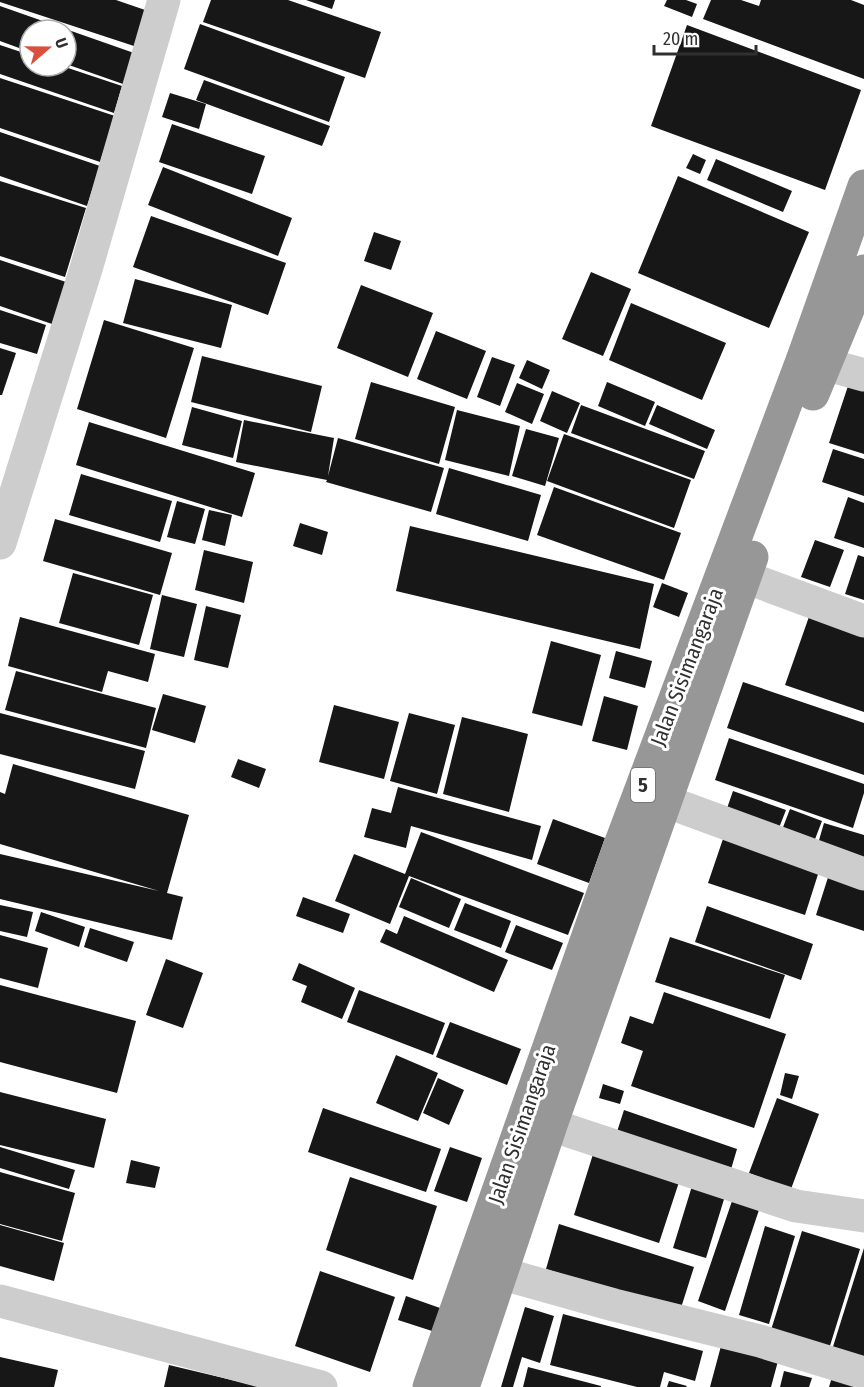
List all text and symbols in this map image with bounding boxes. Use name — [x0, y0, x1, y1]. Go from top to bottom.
north arrow — [18, 18, 78, 78]
scale bar — [654, 18, 756, 56]
text: 20 m — [663, 28, 698, 50]
text: U — [51, 35, 72, 51]
street label: Jalan Sisimangaraja — [645, 584, 729, 750]
road number: 5 — [631, 768, 655, 802]
street label: Jalan Sisimangaraja — [483, 1041, 561, 1207]

